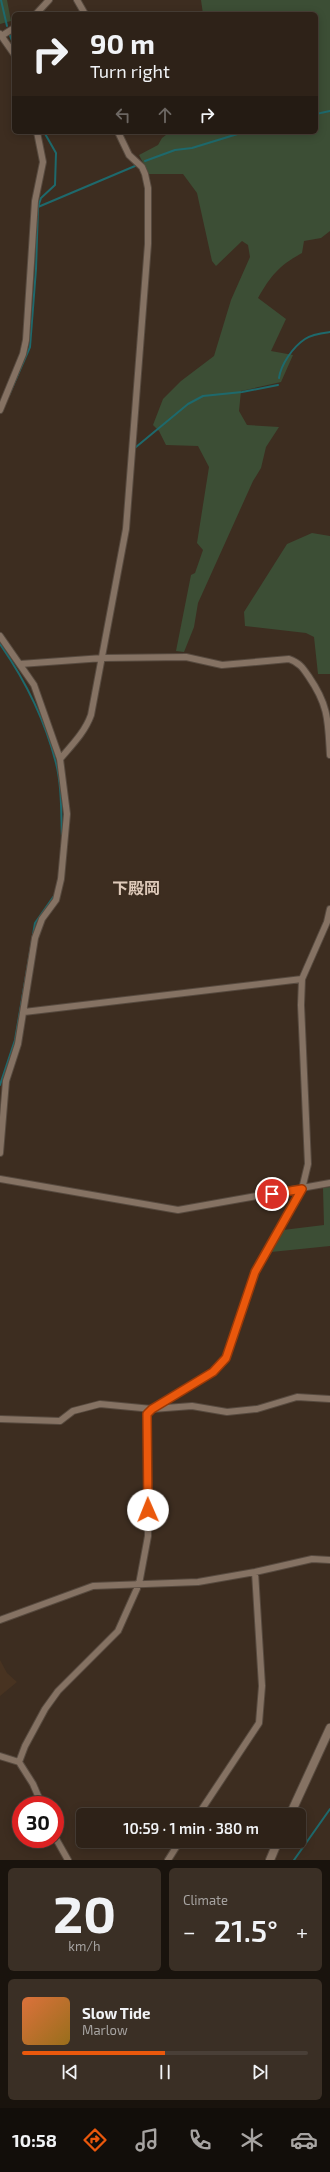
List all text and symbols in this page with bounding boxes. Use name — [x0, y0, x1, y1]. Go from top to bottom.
text: 90 m — [90, 26, 155, 60]
icon: right — [24, 28, 76, 80]
text: Turn right — [90, 60, 170, 82]
icon: left — [112, 104, 134, 126]
icon: ahead — [154, 104, 176, 126]
icon: right — [196, 104, 218, 126]
district label: 下殿岡 — [112, 878, 160, 897]
pin — [255, 1177, 289, 1211]
icon: arrive — [261, 1183, 283, 1205]
position arrow — [127, 1489, 169, 1531]
speed limit sign: 30 — [12, 1796, 64, 1848]
text: 10:59 · 1 min · 380 m — [123, 1819, 259, 1837]
text: 20 — [53, 1881, 116, 1943]
text: Climate — [183, 1892, 228, 1908]
text: 21.5° — [214, 1912, 278, 1948]
text: − — [183, 1918, 196, 1944]
text: + — [296, 1918, 308, 1944]
text: km/h — [68, 1938, 101, 1954]
text: Slow Tide — [82, 2004, 150, 2022]
text: Marlow — [82, 2022, 128, 2038]
icon: previous — [59, 2061, 81, 2083]
icon: pause — [154, 2061, 176, 2083]
icon: next — [249, 2061, 271, 2083]
icon: directions — [81, 2126, 109, 2154]
icon: music — [133, 2126, 161, 2154]
icon: phone — [186, 2126, 214, 2154]
icon: climate — [238, 2126, 266, 2154]
icon: car — [290, 2126, 318, 2154]
text: 10:58 — [12, 2129, 57, 2151]

